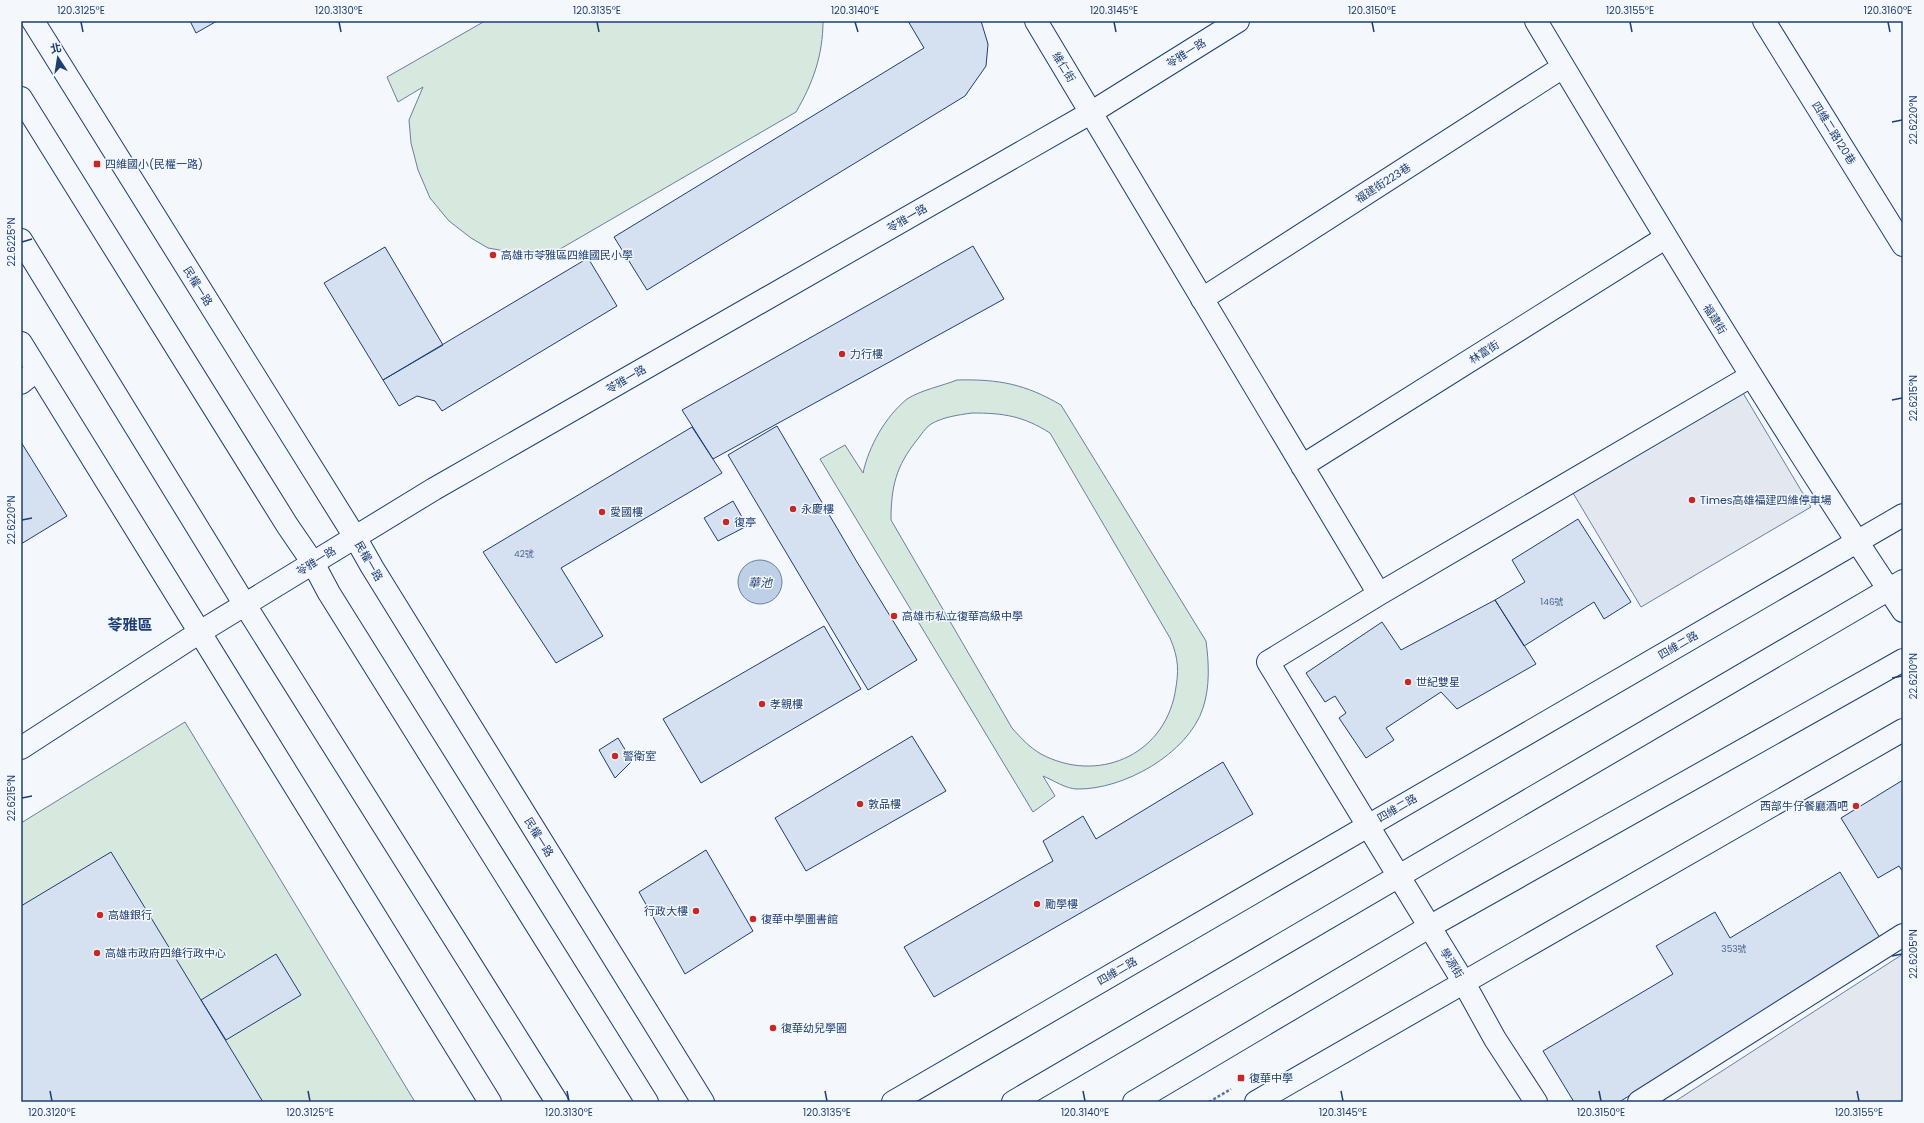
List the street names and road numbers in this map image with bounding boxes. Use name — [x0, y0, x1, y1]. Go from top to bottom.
street label: 苓雅一路 — [1163, 35, 1209, 71]
street label: 維仁街 — [1049, 49, 1079, 85]
street label: 四維二路120巷 — [1808, 98, 1860, 168]
street label: 福建街223巷 — [1352, 159, 1414, 207]
street label: 苓雅一路 — [884, 200, 930, 236]
street label: 民權一路 — [180, 263, 216, 309]
street label: 福建街 — [1699, 301, 1731, 337]
street label: 林富街 — [1466, 336, 1502, 368]
street label: 苓雅一路 — [603, 361, 649, 397]
street label: 民權一路 — [351, 538, 387, 584]
street label: 苓雅一路 — [293, 543, 339, 579]
street label: 四維二路 — [1655, 627, 1701, 663]
street label: 四維二路 — [1374, 790, 1420, 826]
street label: 民權一路 — [521, 814, 557, 860]
street label: 學源街 — [1436, 945, 1468, 981]
street label: 四維二路 — [1094, 953, 1140, 989]

